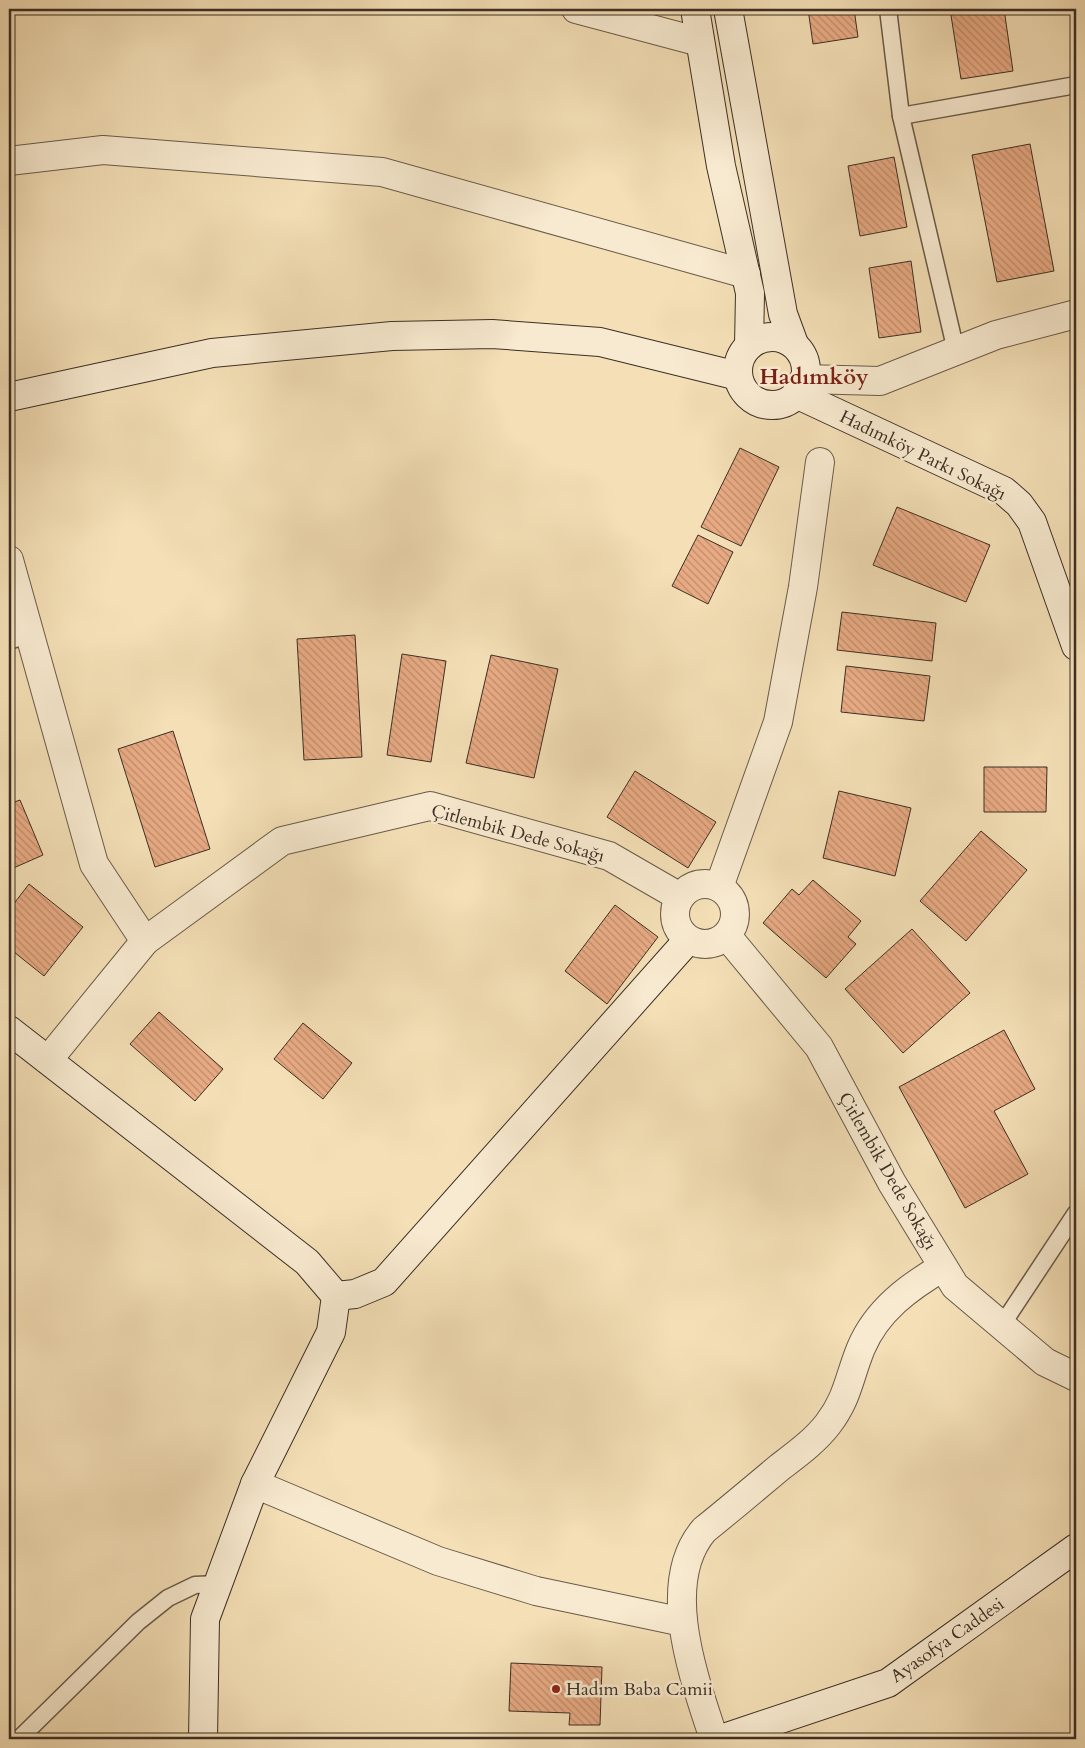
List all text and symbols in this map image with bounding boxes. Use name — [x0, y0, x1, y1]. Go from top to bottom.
district label: Hadımköy — [759, 362, 869, 392]
street label: Hadımköy Parkı Sokağı — [835, 404, 1010, 507]
street label: Çitlembik Dede Sokağı — [428, 798, 607, 869]
street label: Çitlembik Dede Sokağı — [832, 1088, 943, 1255]
street label: Ayasofya Caddesi — [885, 1592, 1009, 1689]
place label: Hadım Baba Camii — [566, 1677, 713, 1702]
marker: Hadım Baba Camii — [550, 1683, 562, 1695]

